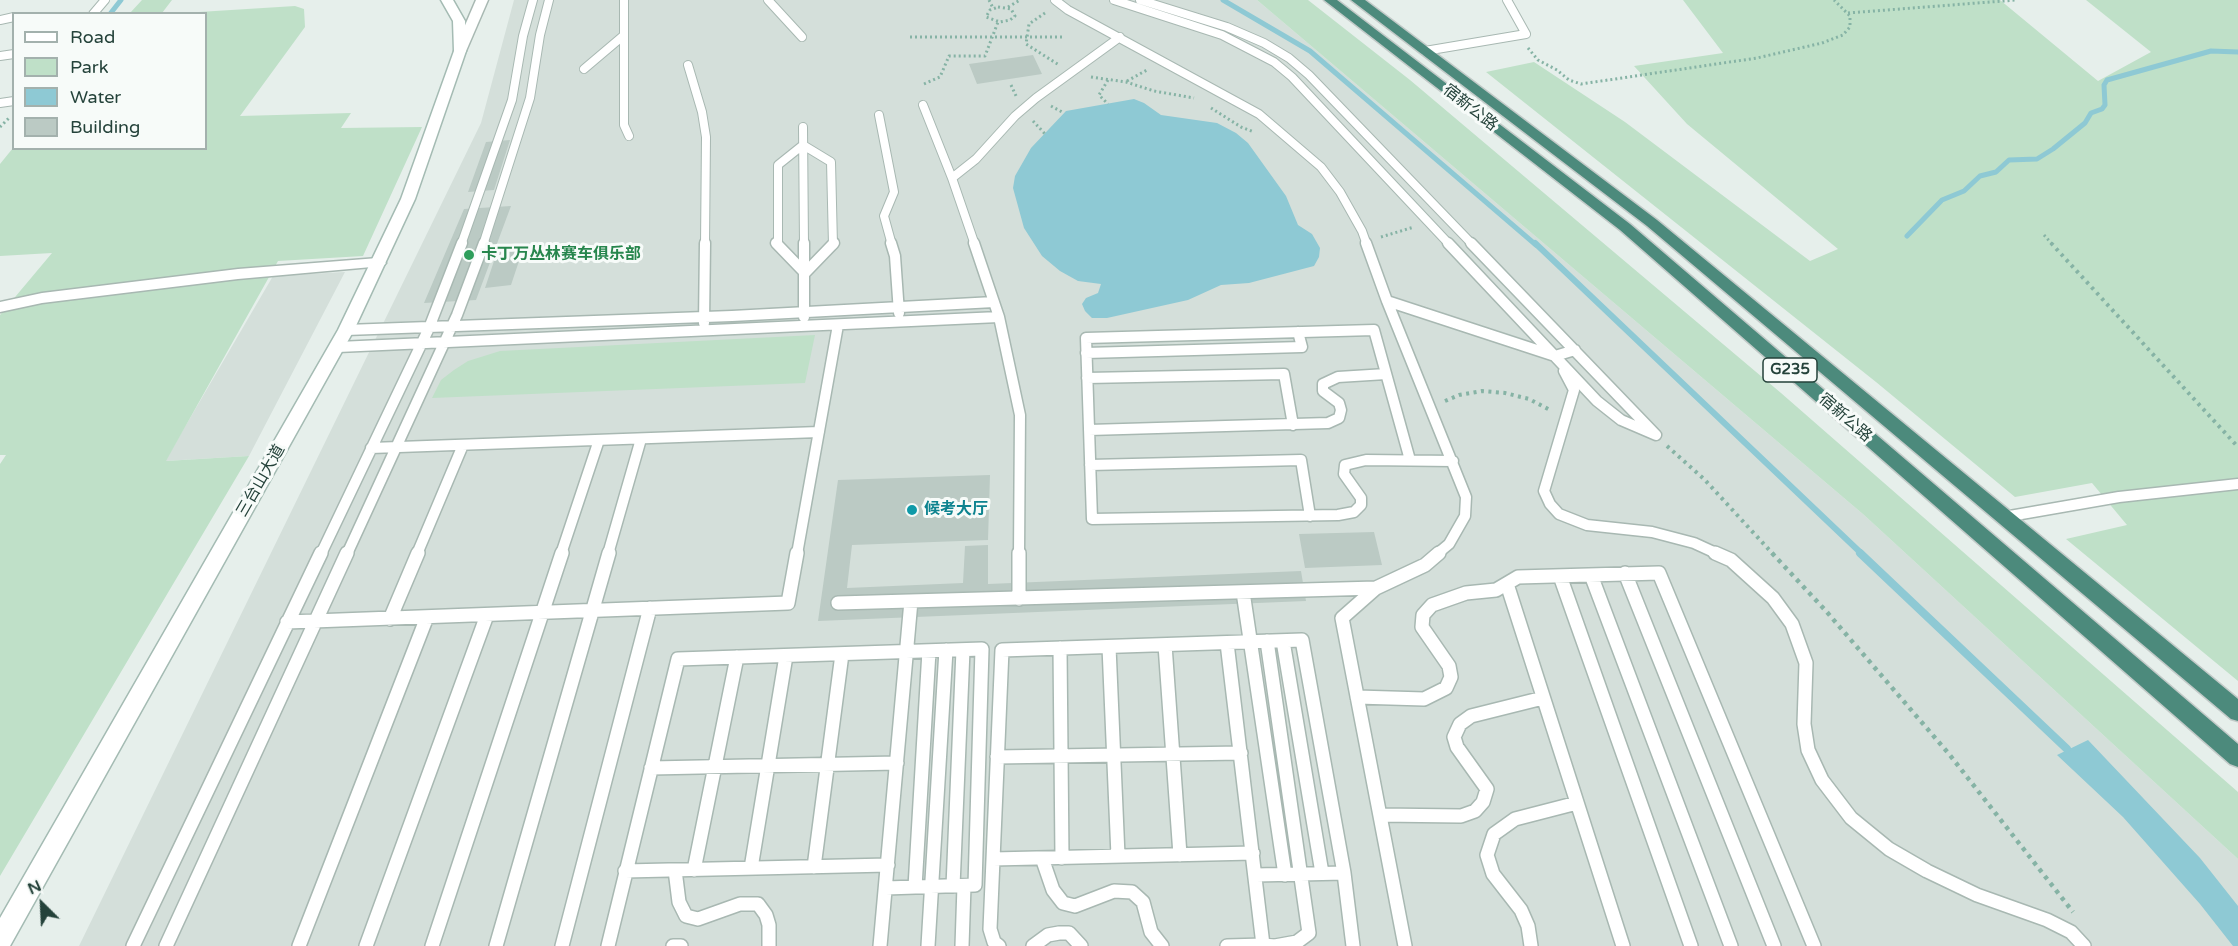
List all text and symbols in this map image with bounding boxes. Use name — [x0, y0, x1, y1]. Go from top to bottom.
legend — [12, 12, 207, 150]
text: Road — [70, 26, 115, 48]
text: Park — [70, 56, 108, 78]
street label: 宿新公路 — [1439, 81, 1501, 135]
text: Water — [70, 86, 121, 108]
text: Building — [70, 116, 140, 138]
place label: 卡丁万丛林赛车俱乐部 — [481, 245, 641, 265]
marker: 卡丁万丛林赛车俱乐部 — [462, 248, 476, 262]
road number: G235 — [1763, 358, 1817, 382]
street label: 宿新公路 — [1815, 390, 1875, 446]
street label: 三台山大道 — [233, 442, 289, 520]
place label: 候考大厅 — [924, 500, 988, 520]
marker: 候考大厅 — [905, 503, 919, 517]
north arrow — [12, 874, 72, 934]
text: N — [25, 876, 45, 899]

